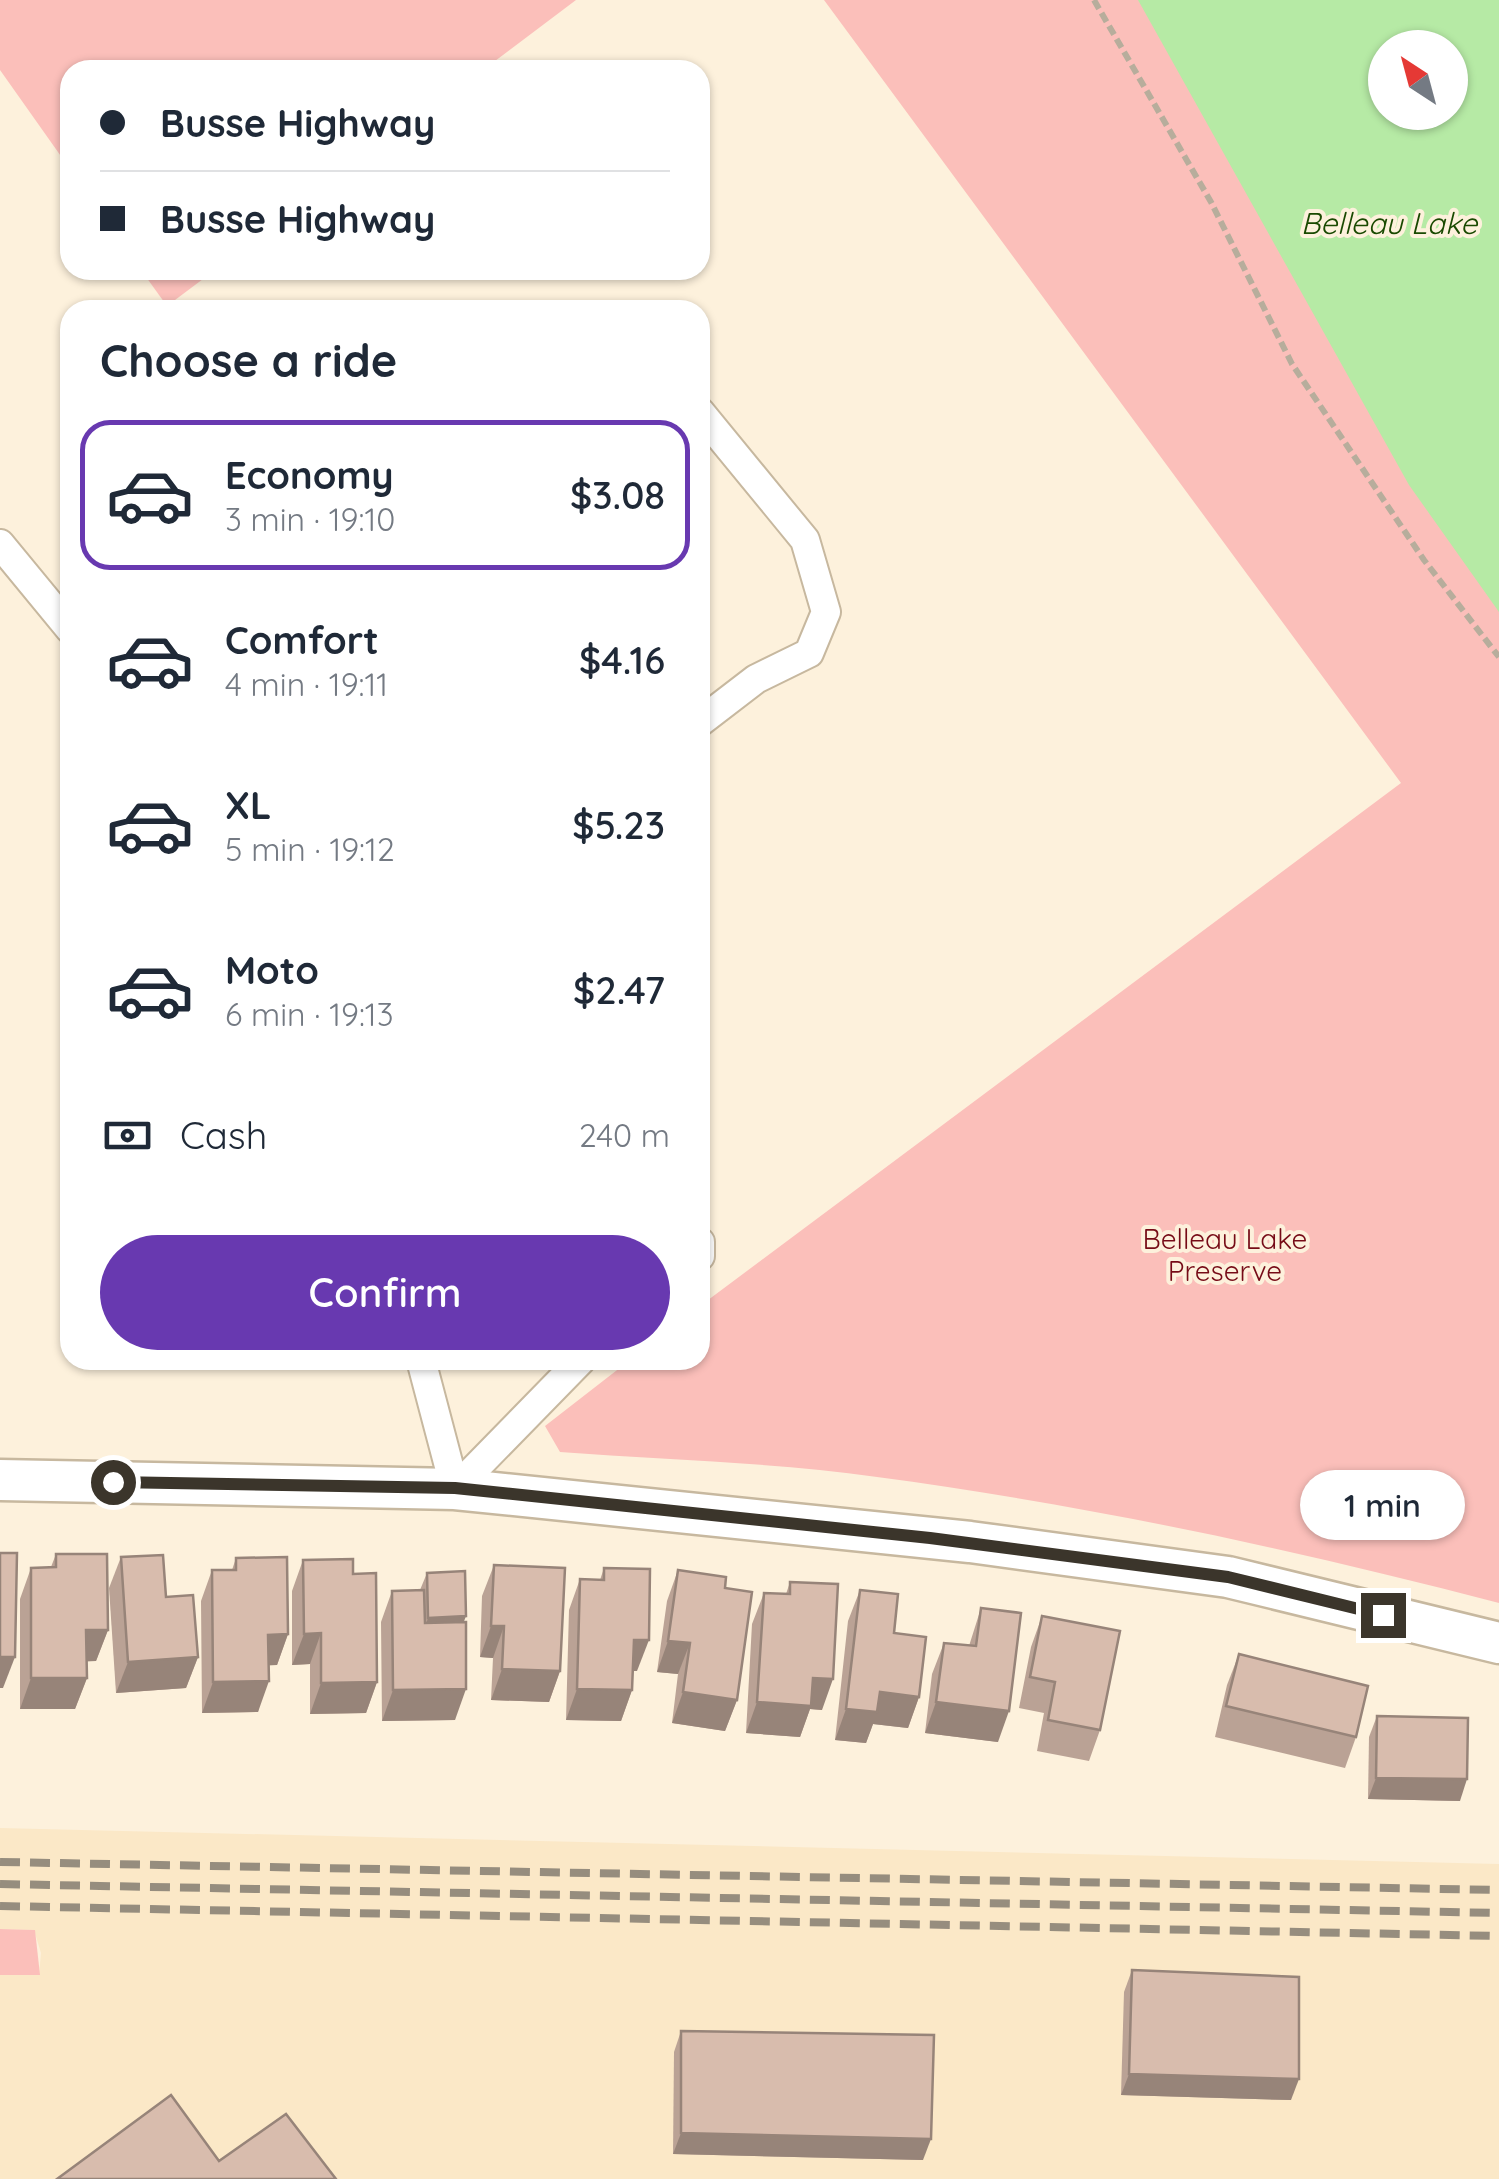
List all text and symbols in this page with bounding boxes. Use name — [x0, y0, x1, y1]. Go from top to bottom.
north arrow — [1368, 30, 1468, 130]
map controls — [1368, 30, 1468, 130]
text: Busse Highway — [160, 99, 435, 147]
text: Busse Highway — [160, 195, 435, 243]
water label: Belleau Lake — [1301, 204, 1478, 242]
text: Choose a ride — [100, 332, 397, 388]
icon: car — [105, 450, 195, 540]
text: Economy — [225, 451, 394, 499]
text: $3.08 — [570, 471, 665, 519]
text: 3 min · 19:10 — [225, 499, 395, 539]
icon: car — [105, 615, 195, 705]
text: Comfort — [225, 616, 379, 664]
text: $4.16 — [579, 636, 665, 684]
text: 4 min · 19:11 — [225, 664, 388, 704]
icon: car — [105, 780, 195, 870]
text: XL — [225, 781, 271, 829]
text: $5.23 — [572, 801, 665, 849]
text: 5 min · 19:12 — [225, 829, 395, 869]
icon: car — [105, 945, 195, 1035]
text: Moto — [225, 946, 319, 994]
text: $2.47 — [573, 966, 665, 1014]
text: 6 min · 19:13 — [225, 994, 393, 1034]
icon: cash — [100, 1108, 155, 1163]
text: Cash — [180, 1111, 267, 1159]
text: 240 m — [579, 1115, 670, 1155]
park label: Belleau Lake Preserve — [1143, 1221, 1307, 1288]
button: Confirm — [100, 1235, 670, 1350]
route start — [91, 1460, 136, 1505]
callout: 1 min — [1300, 1470, 1466, 1540]
text: 1 min — [1344, 1485, 1421, 1525]
route end — [1361, 1593, 1406, 1638]

